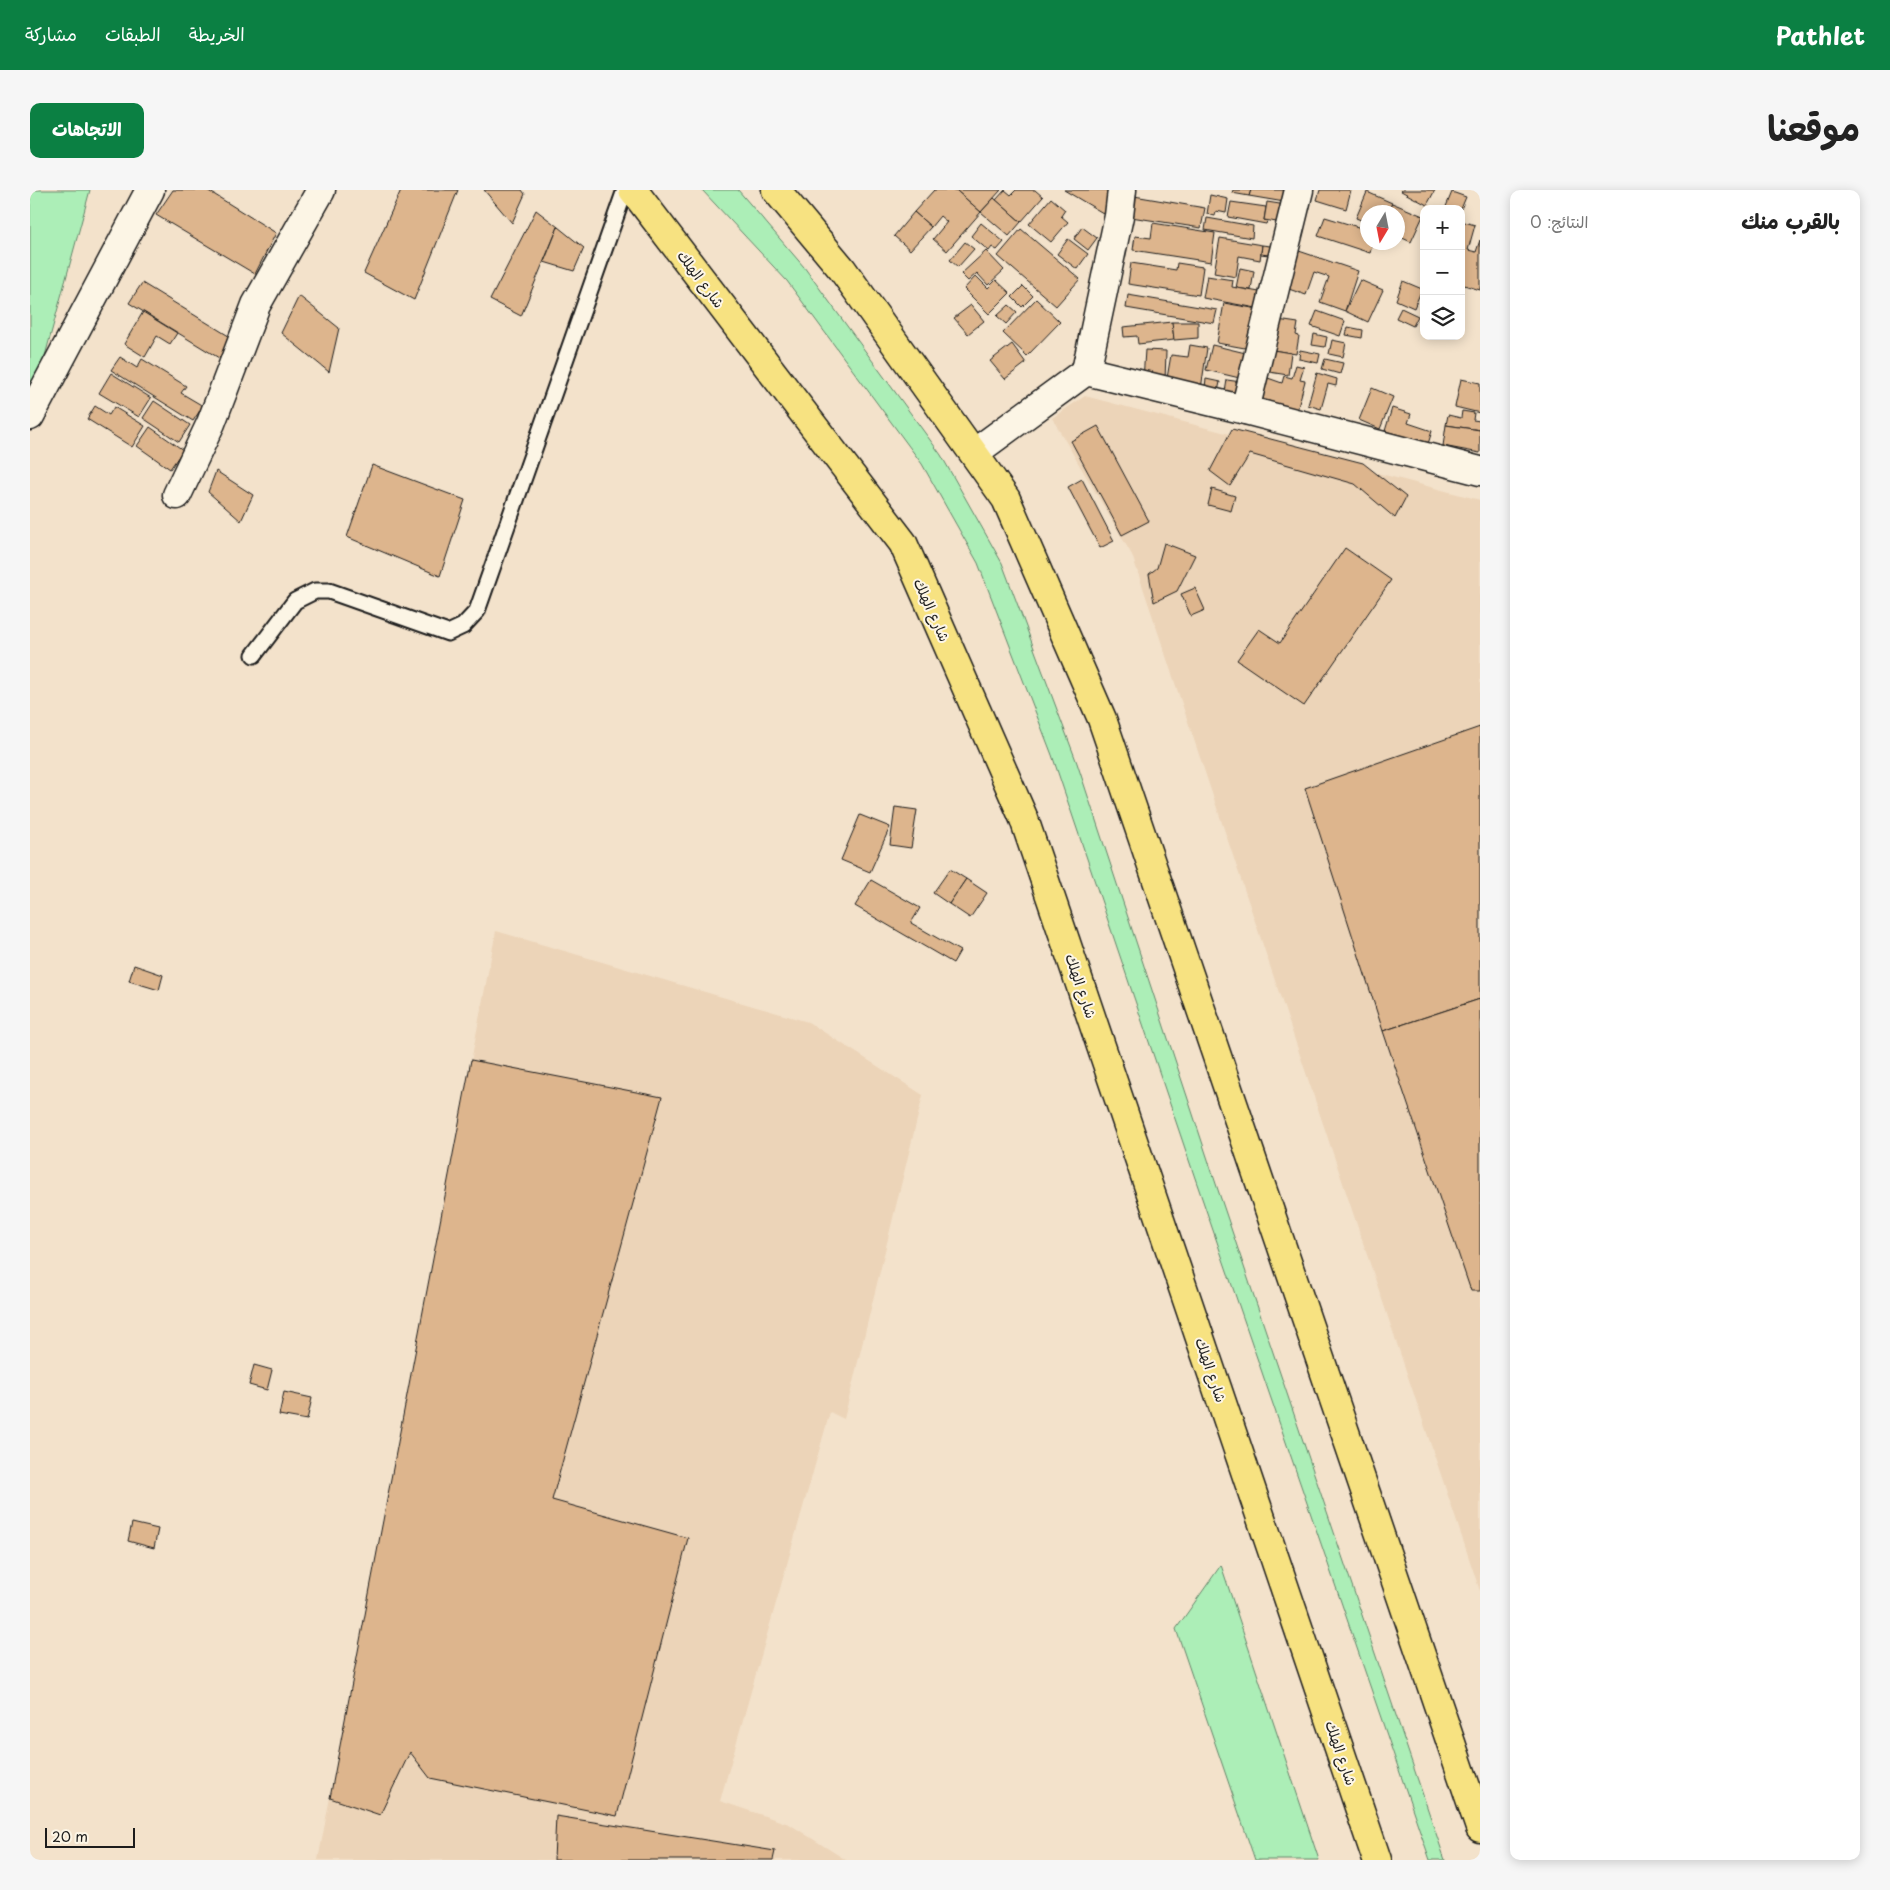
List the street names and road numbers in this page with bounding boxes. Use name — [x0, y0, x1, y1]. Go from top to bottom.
street label: شارع الهلك — [672, 246, 730, 312]
street label: شارع الهلك — [909, 575, 955, 645]
street label: شارع الهلك — [1060, 951, 1102, 1021]
street label: شارع الهلك — [1190, 1335, 1232, 1405]
street label: شارع الهلك — [1320, 1718, 1362, 1788]

